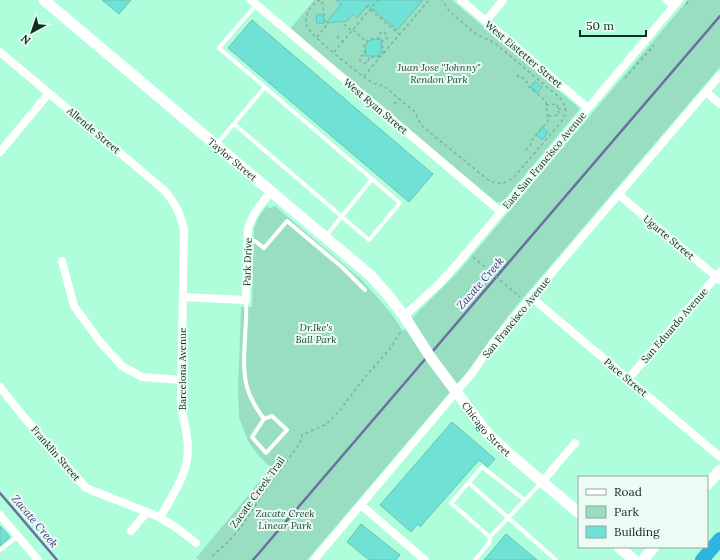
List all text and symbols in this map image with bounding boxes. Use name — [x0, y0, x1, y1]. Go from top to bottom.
north arrow — [12, 12, 52, 52]
scale bar — [580, 12, 646, 38]
street label: West Eistetter Street — [482, 18, 565, 91]
text: 50 m — [586, 18, 614, 33]
text: N — [17, 31, 33, 48]
park label: Juan Jose "Johnny" Rendon Park — [396, 61, 481, 86]
street label: West Ryan Street — [341, 76, 411, 137]
street label: Allende Street — [64, 104, 123, 157]
street label: East San Francisco Avenue — [500, 108, 589, 212]
street label: Taylor Street — [205, 135, 260, 184]
street label: Ugarte Street — [641, 212, 697, 263]
street label: Park Drive — [240, 237, 255, 286]
water label: Zacate Creek — [453, 254, 507, 312]
street label: San Francisco Avenue — [480, 274, 554, 361]
street label: San Eduardo Avenue — [638, 285, 711, 366]
park label: Dr.Ike's Ball Park — [296, 321, 336, 346]
street label: Barcelona Avenue — [176, 327, 189, 410]
street label: Pace Street — [601, 355, 650, 399]
street label: Chicago Street — [459, 399, 514, 460]
street label: Franklin Street — [28, 423, 83, 484]
street label: Zacate Creek Trail — [227, 454, 288, 530]
legend — [578, 476, 708, 548]
text: Road — [614, 484, 642, 499]
water label: Zacate Creek — [9, 492, 61, 551]
text: Park — [614, 504, 640, 519]
park label: Zacate Creek Linear Park — [256, 507, 314, 532]
text: Building — [614, 524, 660, 539]

